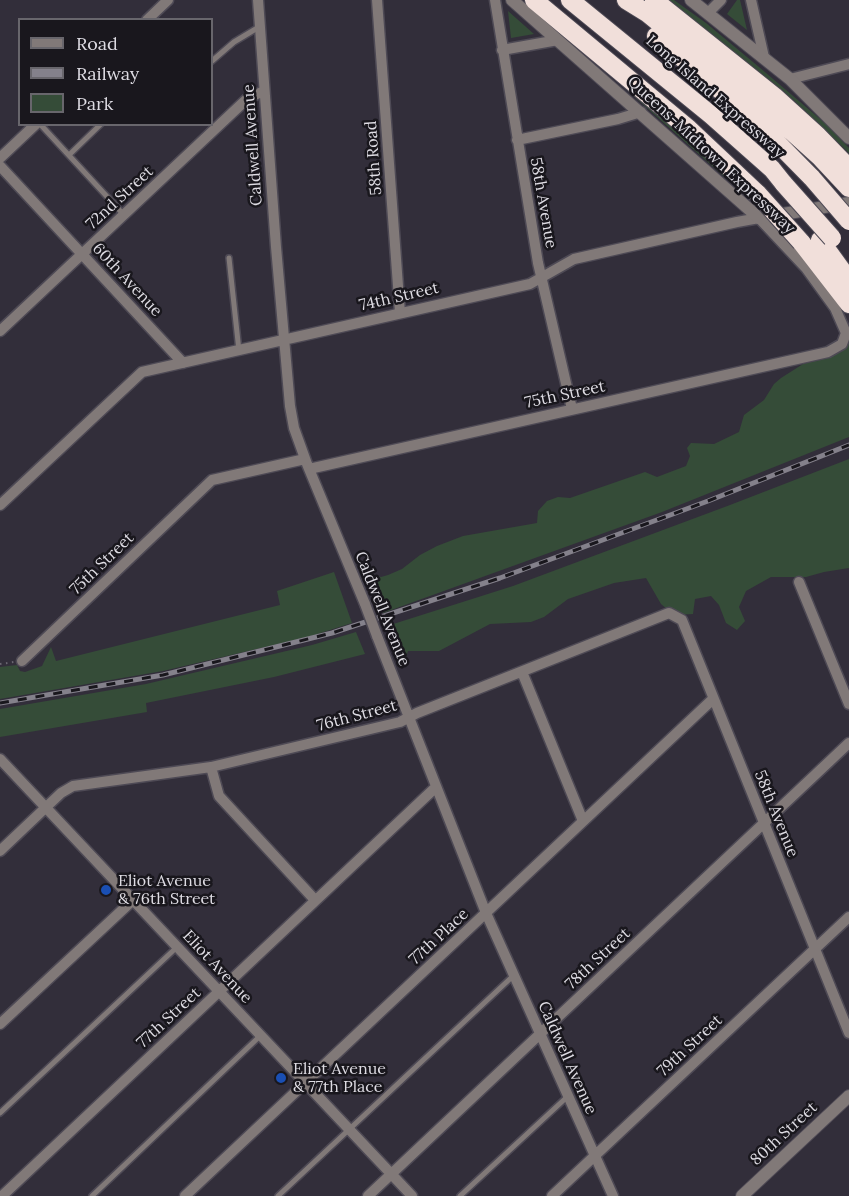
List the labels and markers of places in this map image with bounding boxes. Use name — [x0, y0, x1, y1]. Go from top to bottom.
place label: Eliot Avenue & 76th Street — [118, 871, 215, 909]
marker: Eliot Avenue & 76th Street — [99, 883, 113, 897]
place label: Eliot Avenue & 77th Place — [293, 1059, 386, 1097]
marker: Eliot Avenue & 77th Place — [274, 1071, 288, 1085]

